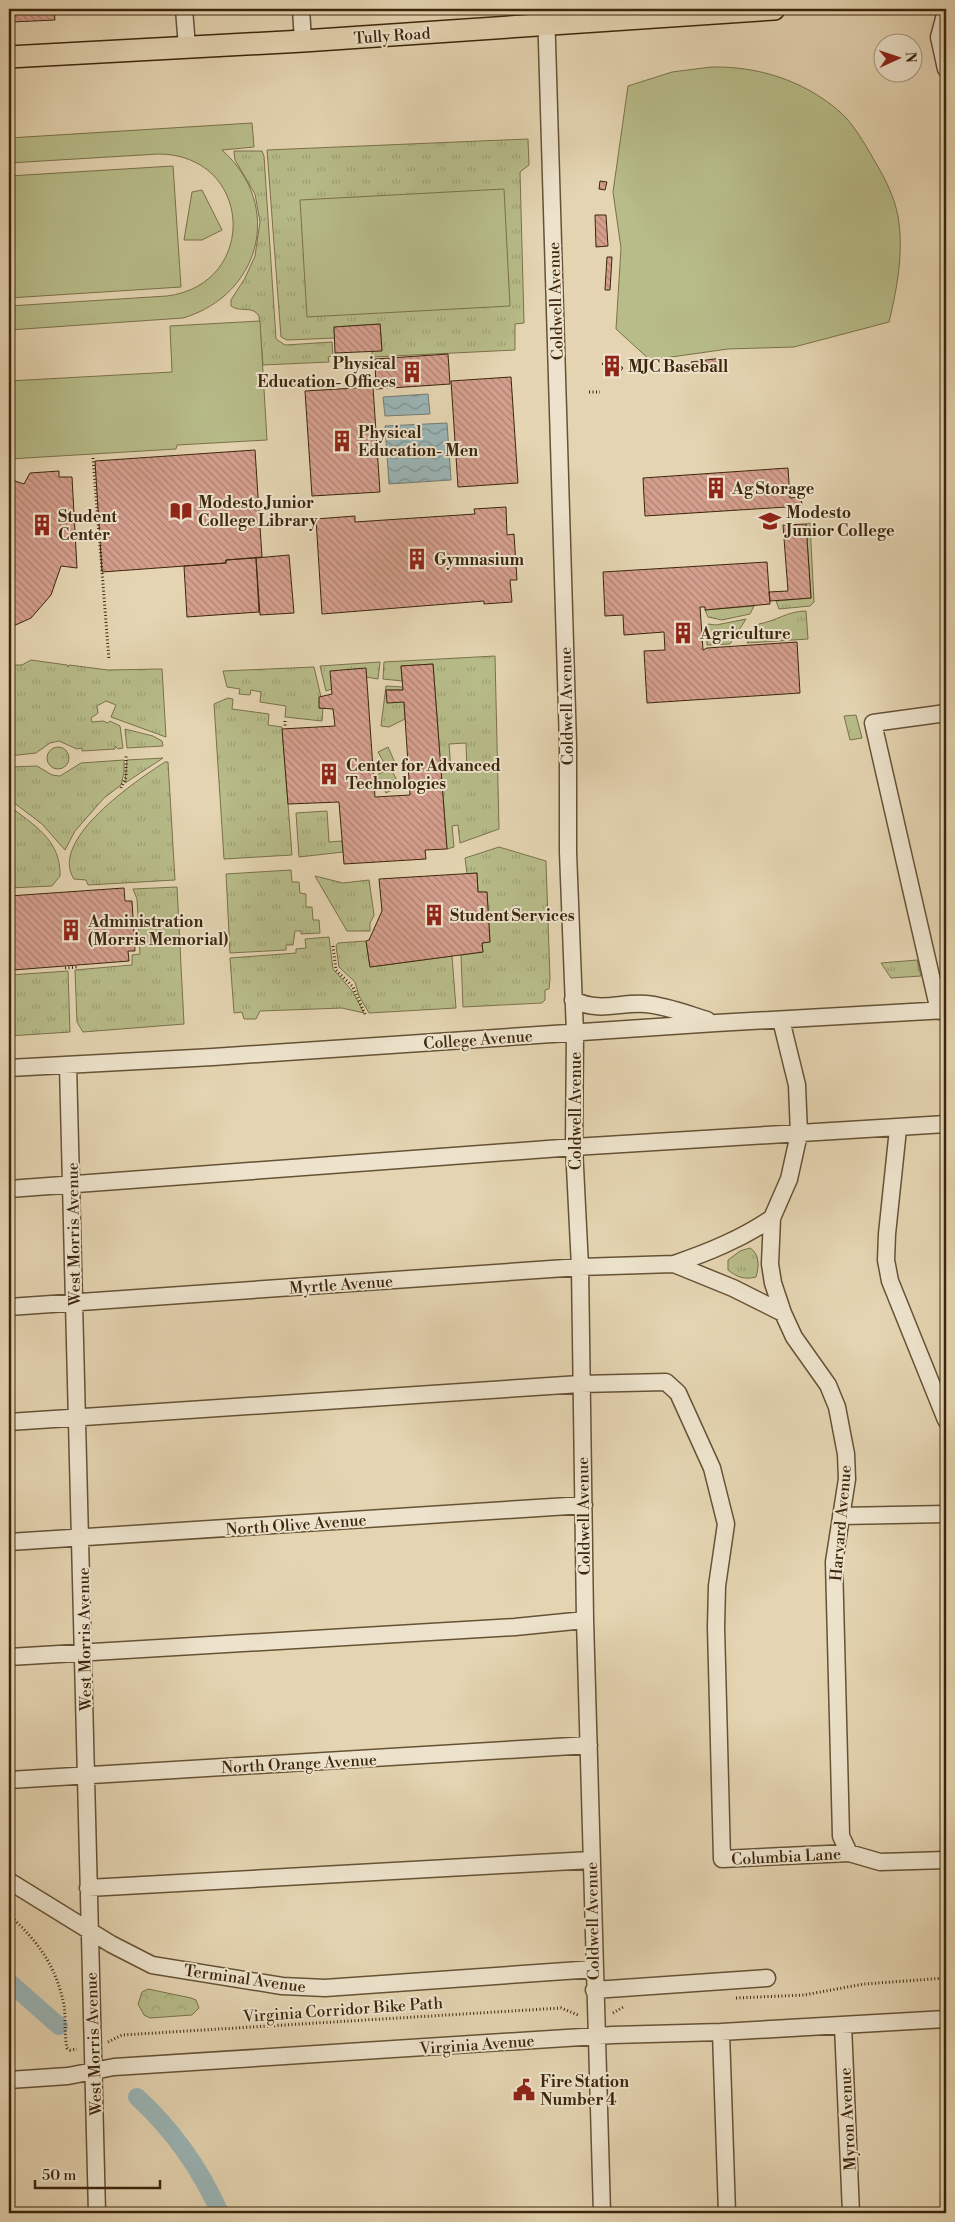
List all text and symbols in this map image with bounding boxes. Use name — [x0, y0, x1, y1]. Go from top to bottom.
street label: Tully Road — [353, 23, 431, 49]
north arrow — [872, 32, 922, 82]
text: N — [901, 51, 919, 63]
street label: Coldwell Avenue — [544, 241, 568, 361]
building icon: MJC Baseball — [599, 353, 625, 379]
place label: Physical Education- Offices — [257, 354, 397, 392]
place label: MJC Baseball — [628, 357, 729, 377]
building icon: Physical Education- Offices — [399, 359, 425, 385]
place label: Physical Education- Men — [358, 423, 478, 461]
building icon: Physical Education- Men — [329, 428, 355, 454]
building icon: Ag Storage — [703, 475, 729, 501]
place label: Ag Storage — [731, 479, 815, 499]
place label: Modesto Junior College Library — [198, 493, 318, 531]
library icon: Modesto Junior College Library — [168, 498, 194, 524]
place label: Modesto Junior College — [784, 503, 895, 541]
place label: Student Center — [58, 507, 117, 545]
school or university icon: Modesto Junior College — [757, 508, 783, 534]
building icon: Student Center — [29, 512, 55, 538]
building icon: Gymnasium — [404, 546, 430, 572]
place label: Gymnasium — [434, 550, 524, 570]
building icon: Agriculture — [670, 620, 696, 646]
place label: Agriculture — [699, 624, 791, 644]
street label: Coldwell Avenue — [556, 647, 578, 765]
place label: Center for Advanced Technologies — [346, 756, 501, 794]
building icon: Center for Advanced Technologies — [316, 761, 342, 787]
building icon: Student Services — [421, 902, 447, 928]
place label: Student Services — [450, 906, 575, 926]
place label: Administration (Morris Memorial) — [87, 912, 228, 950]
building icon: Administration (Morris Memorial) — [58, 917, 84, 943]
street label: College Avenue — [423, 1026, 534, 1054]
street label: Coldwell Avenue — [566, 1052, 586, 1170]
street label: West Morris Avenue — [63, 1162, 85, 1307]
street label: Myrtle Avenue — [289, 1271, 394, 1299]
street label: Coldwell Avenue — [573, 1457, 595, 1575]
street label: Harvard Avenue — [826, 1464, 856, 1582]
street label: North Olive Avenue — [225, 1510, 367, 1540]
street label: West Morris Avenue — [74, 1567, 96, 1712]
street label: North Orange Avenue — [221, 1750, 377, 1778]
street label: Columbia Lane — [731, 1844, 841, 1870]
street label: Coldwell Avenue — [582, 1862, 604, 1980]
street label: Terminal Avenue — [183, 1961, 307, 1997]
street label: West Morris Avenue — [81, 1972, 107, 2117]
street label: Virginia Corridor Bike Path — [242, 1993, 444, 2027]
street label: Virginia Avenue — [418, 2031, 535, 2059]
street label: Myron Avenue — [835, 2067, 861, 2171]
place label: Fire Station Number 4 — [540, 2072, 629, 2110]
public building icon: Fire Station Number 4 — [511, 2077, 537, 2103]
scale bar — [35, 2157, 160, 2189]
text: 50 m — [42, 2166, 76, 2185]

